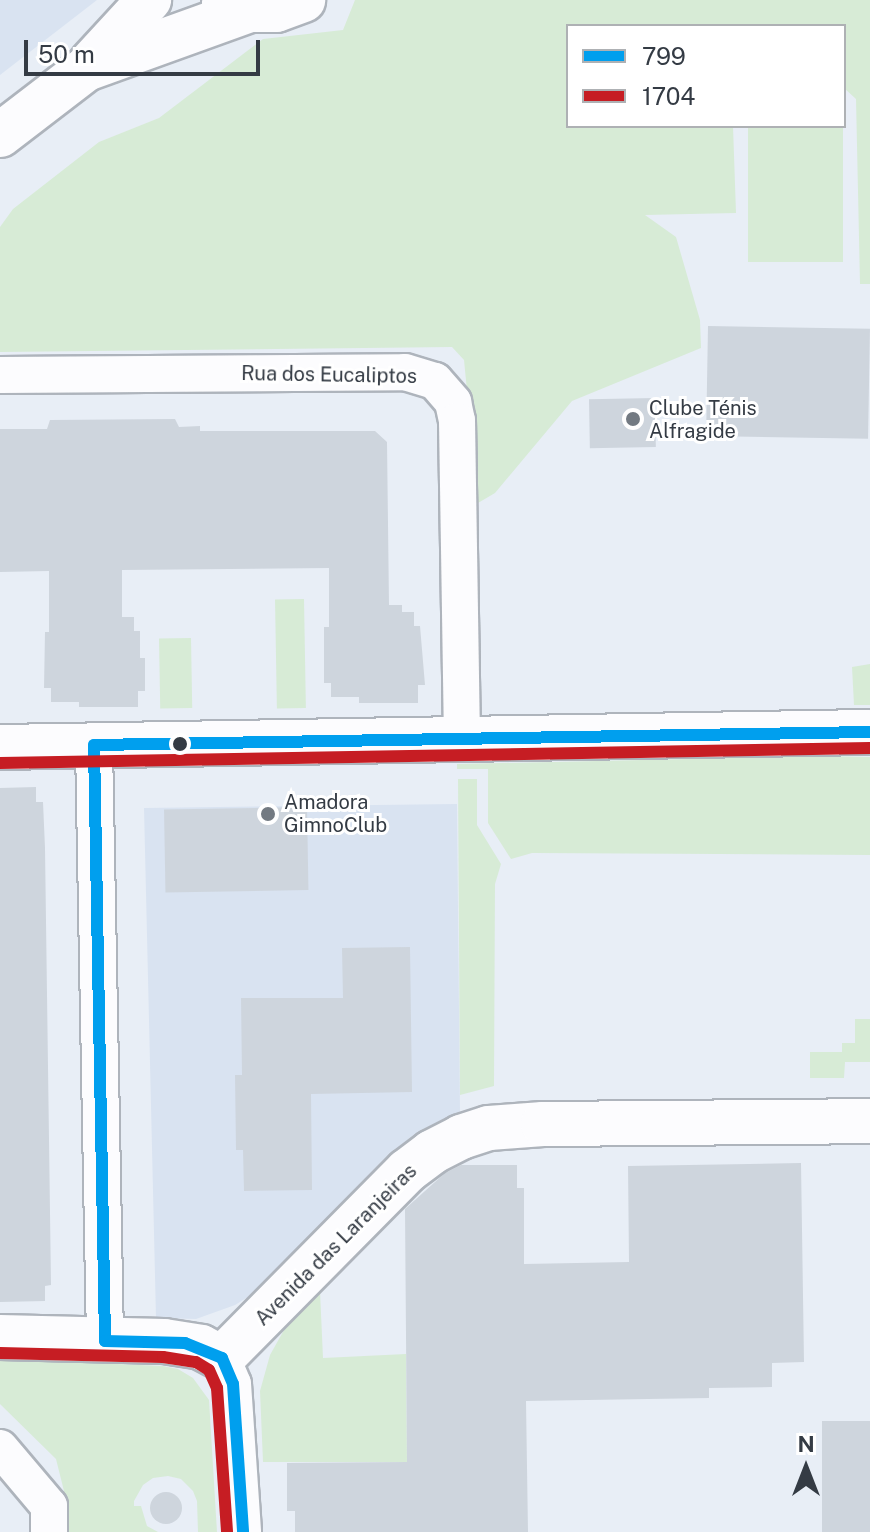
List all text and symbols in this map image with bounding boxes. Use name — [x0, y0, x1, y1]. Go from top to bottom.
scale bar — [28, 24, 264, 74]
legend — [566, 24, 846, 128]
text: 50 m — [38, 40, 95, 68]
text: 799 — [642, 42, 686, 70]
text: 1704 — [642, 82, 695, 110]
street label: Rua dos Eucaliptos — [241, 361, 417, 389]
place label: Clube Ténis Alfragide — [649, 396, 757, 443]
marker: Clube Ténis Alfragide — [624, 410, 642, 428]
unlabelled marker — [172, 736, 188, 752]
place label: Amadora GimnoClub — [284, 790, 387, 837]
marker: Amadora GimnoClub — [259, 805, 277, 823]
street label: Avenida das Laranjeiras — [250, 1159, 422, 1331]
north arrow — [766, 1428, 846, 1508]
text: N — [797, 1431, 815, 1457]

